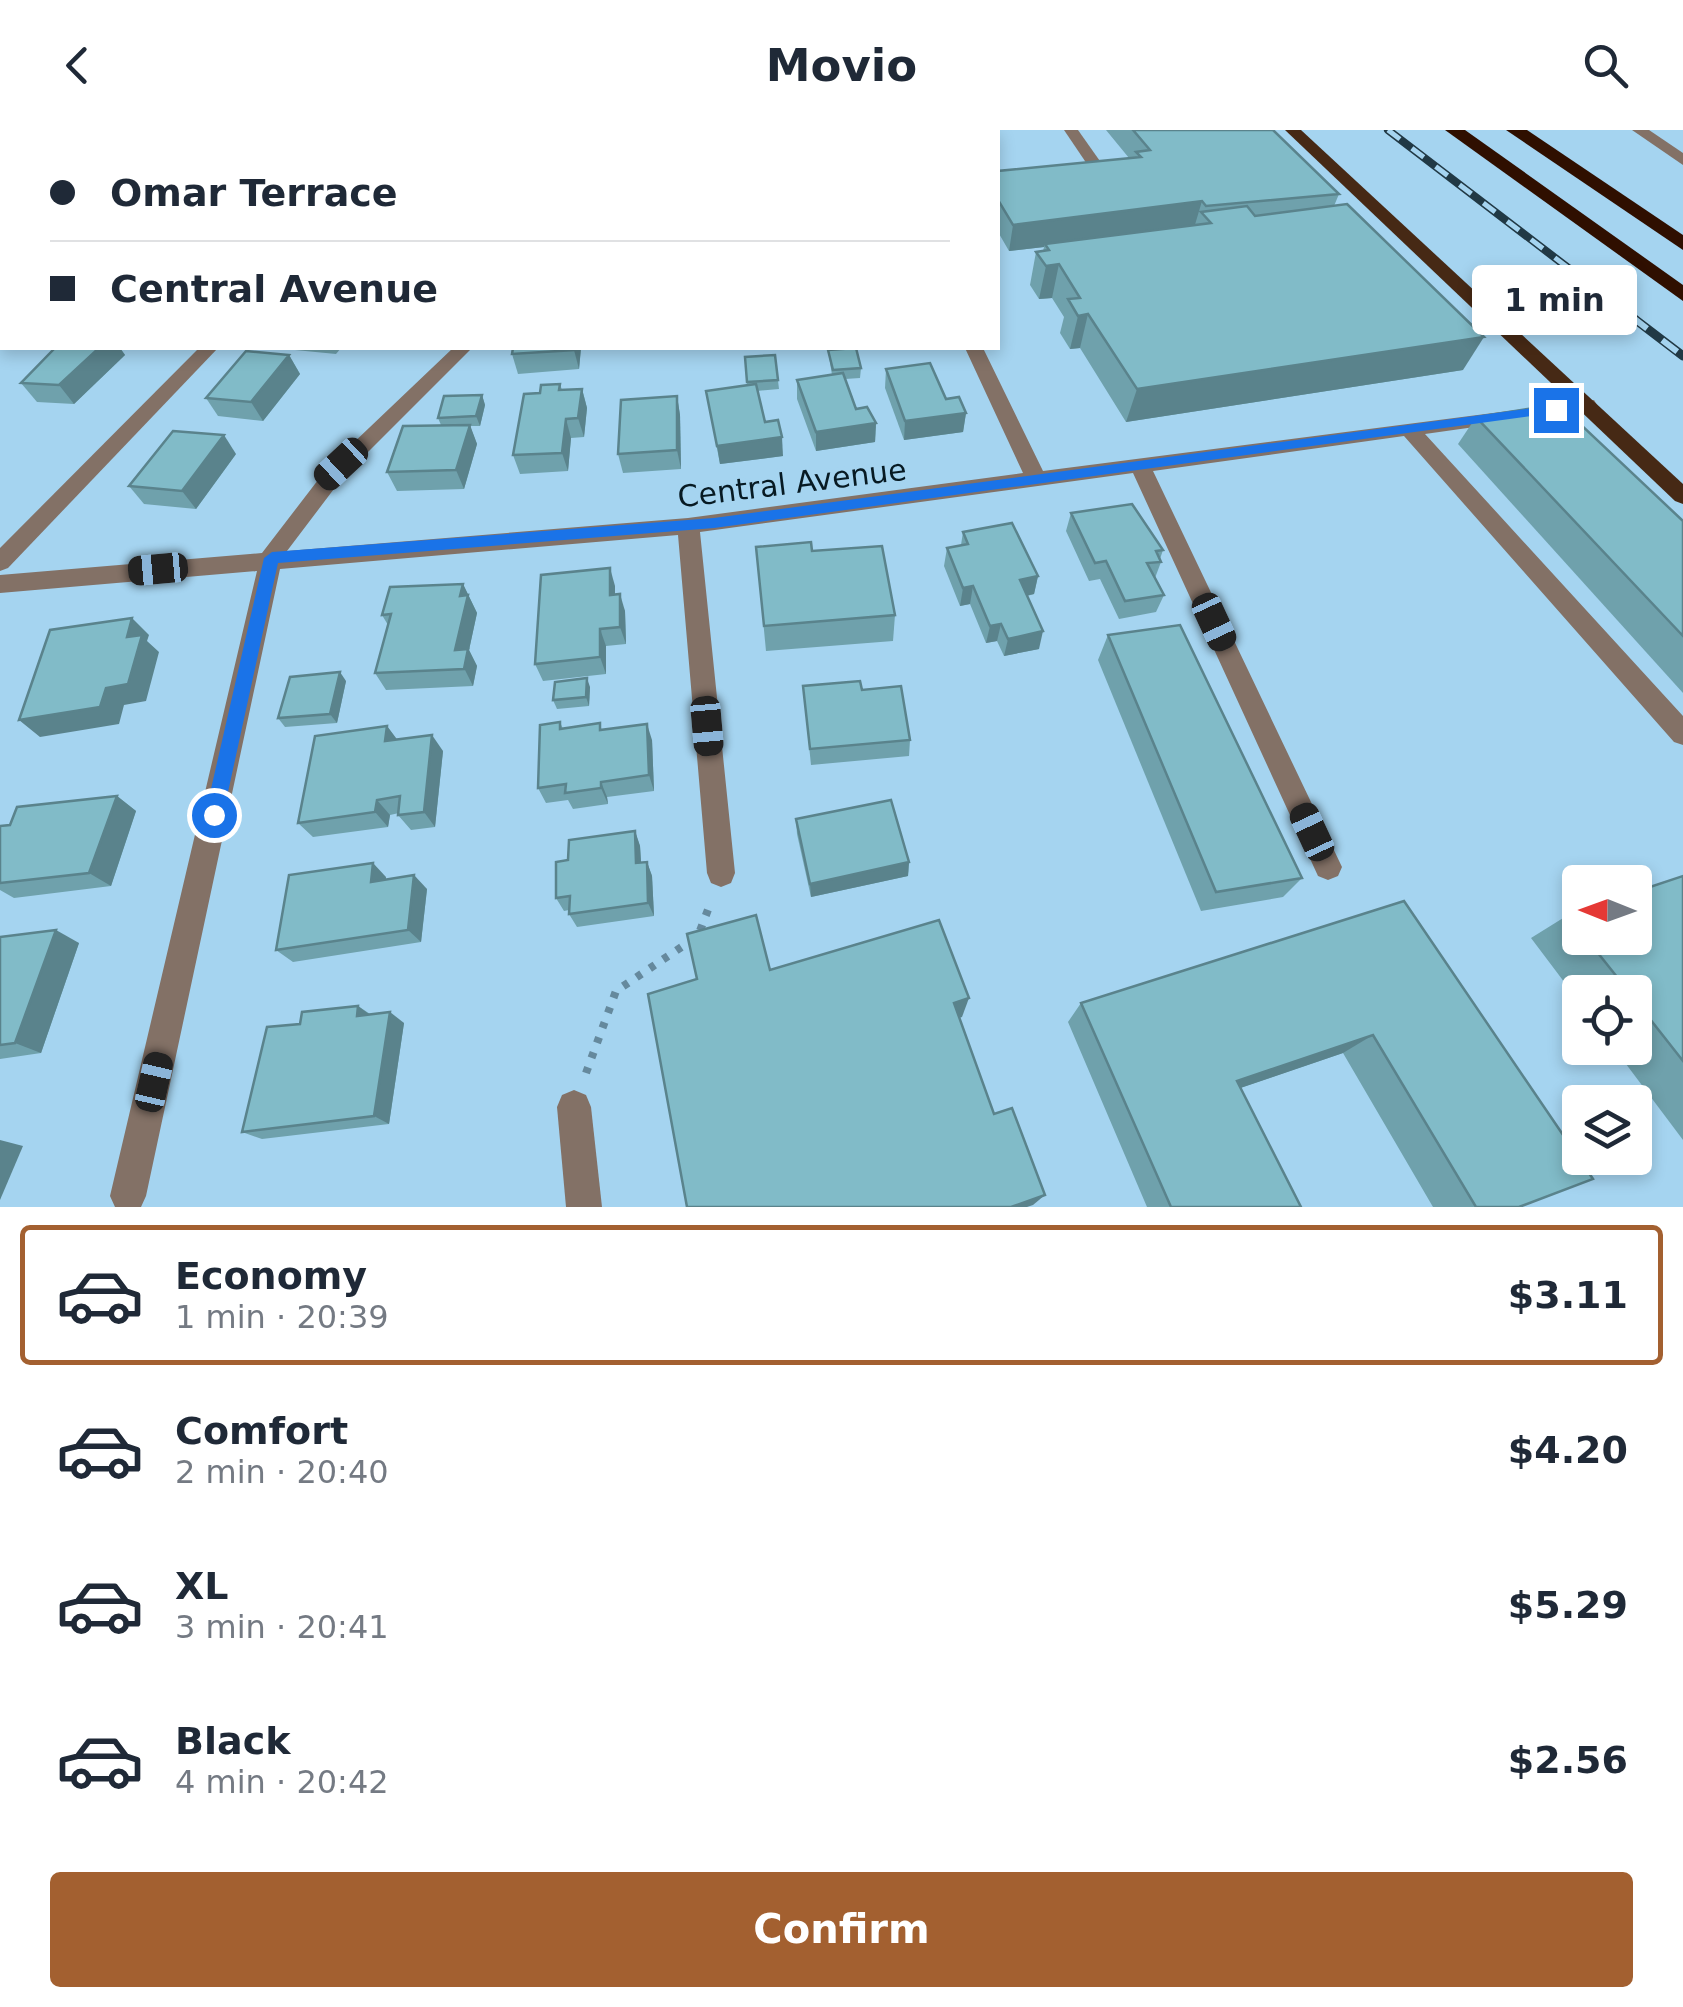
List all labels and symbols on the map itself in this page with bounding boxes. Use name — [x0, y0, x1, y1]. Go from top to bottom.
callout: 1 min — [1474, 265, 1638, 335]
route end — [1534, 388, 1579, 433]
car — [309, 433, 373, 495]
street label: Central Avenue — [676, 452, 908, 514]
car — [127, 551, 189, 587]
car — [1188, 588, 1240, 656]
car — [689, 695, 725, 757]
route start — [192, 793, 237, 838]
car — [1286, 798, 1338, 866]
north arrow — [1562, 865, 1652, 955]
car — [133, 1049, 175, 1115]

